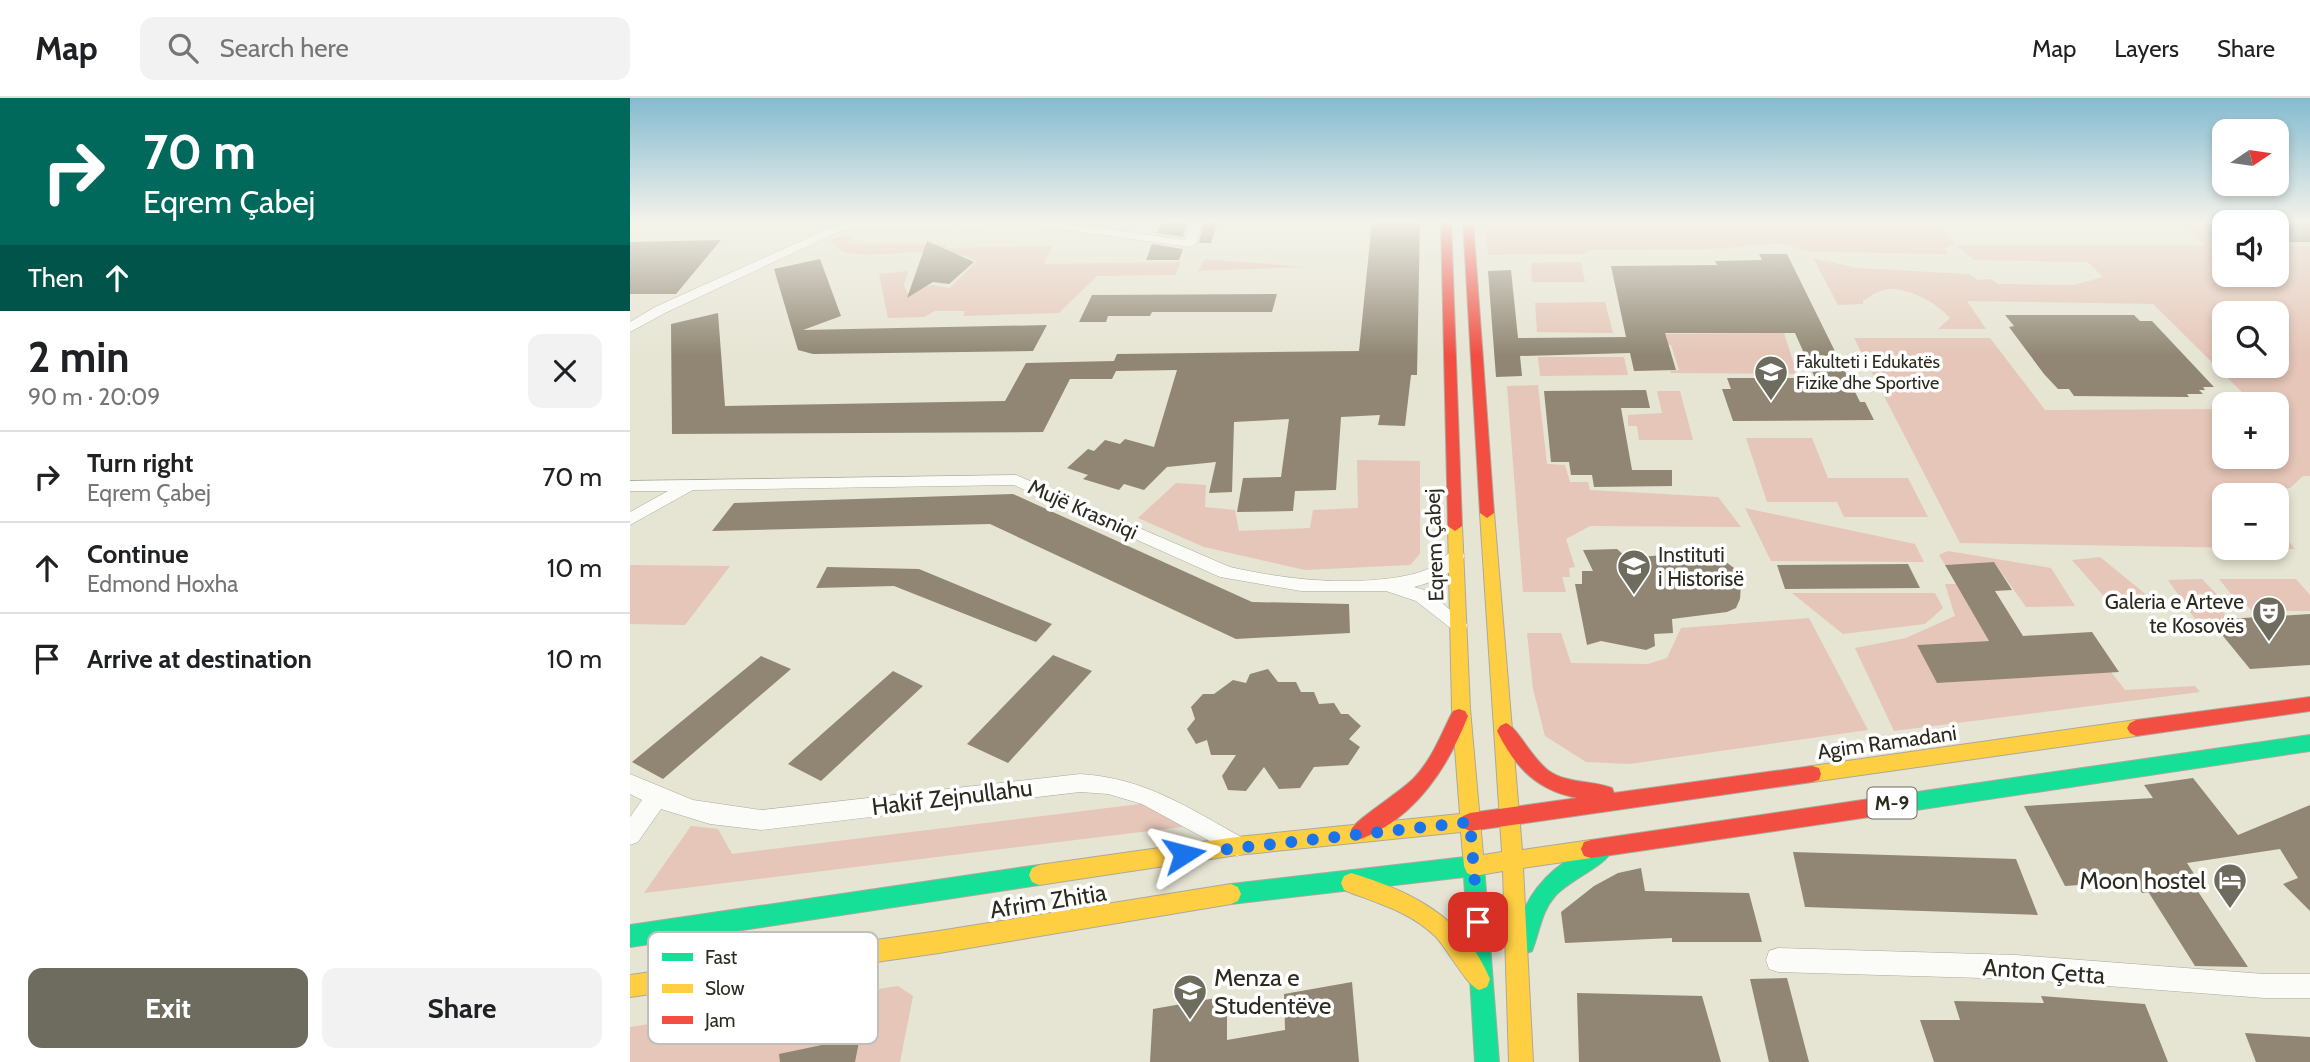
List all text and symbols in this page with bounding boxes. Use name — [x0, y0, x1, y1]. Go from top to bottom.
search box — [140, 17, 630, 80]
text: Map — [35, 28, 98, 68]
icon: search — [164, 29, 202, 67]
text: Search here — [220, 32, 349, 64]
text: Map — [2032, 34, 2076, 63]
text: Layers — [2114, 34, 2179, 63]
text: Share — [2217, 34, 2275, 63]
north arrow — [2212, 119, 2289, 196]
map controls — [2212, 119, 2289, 560]
text: 70 m — [143, 122, 256, 181]
icon: right — [28, 126, 119, 217]
text: Eqrem Çabej — [143, 182, 315, 221]
button: sound — [2212, 210, 2289, 287]
icon: ahead — [98, 259, 136, 297]
text: Then — [28, 262, 84, 294]
button: search — [2212, 301, 2289, 378]
text: 2 min — [28, 331, 129, 383]
button: close — [528, 334, 602, 408]
place label: Fakulteti i Edukatës Fizike dhe Sportive — [1796, 351, 1940, 394]
school or university icon: Fakulteti i Edukatës Fizike dhe Sportive — [1752, 353, 1790, 402]
text: 90 m · 20:09 — [28, 383, 160, 411]
button: + — [2212, 392, 2289, 469]
text: Turn right — [87, 447, 193, 479]
icon: right — [28, 458, 66, 496]
text: 70 m — [542, 461, 602, 493]
street label: Mujë Krasniqi — [1024, 474, 1142, 545]
text: Eqrem Çabej — [87, 479, 211, 507]
button: − — [2212, 483, 2289, 560]
street label: Eqrem Çabej — [1420, 488, 1449, 602]
text: Continue — [87, 538, 189, 570]
place label: Instituti i Historisë — [1658, 542, 1744, 591]
school or university icon: Instituti i Historisë — [1615, 547, 1653, 596]
icon: ahead — [28, 549, 66, 587]
text: 10 m — [547, 552, 602, 584]
text: Edmond Hoxha — [87, 570, 238, 598]
place label: Galeria e Arteve te Kosovës — [2105, 589, 2244, 638]
theatre icon: Galeria e Arteve te Kosovës — [2250, 594, 2288, 643]
icon: arrive — [28, 640, 66, 678]
text: Arrive at destination — [87, 643, 312, 675]
text: 10 m — [547, 643, 602, 675]
street label: Agim Ramadani — [1816, 720, 1958, 764]
street label: Hakif Zejnullahu — [870, 773, 1034, 821]
road number: M-9 — [1868, 788, 1916, 818]
position arrow — [1147, 817, 1221, 891]
hotel icon: Moon hostel — [2211, 861, 2249, 910]
place label: Moon hostel — [2079, 866, 2206, 895]
street label: Afrim Zhitia — [988, 877, 1109, 925]
pin — [1448, 892, 1508, 952]
icon: arrive — [1459, 903, 1497, 941]
legend — [648, 932, 878, 1044]
text: Fast — [705, 946, 738, 969]
street label: Anton Çetta — [1982, 952, 2107, 990]
place label: Menza e Studentëve — [1214, 963, 1331, 1020]
button: Exit — [28, 968, 308, 1048]
button: Share — [322, 968, 602, 1048]
school or university icon: Menza e Studentëve — [1171, 972, 1209, 1021]
text: Slow — [705, 977, 745, 1000]
text: Jam — [704, 1009, 735, 1032]

